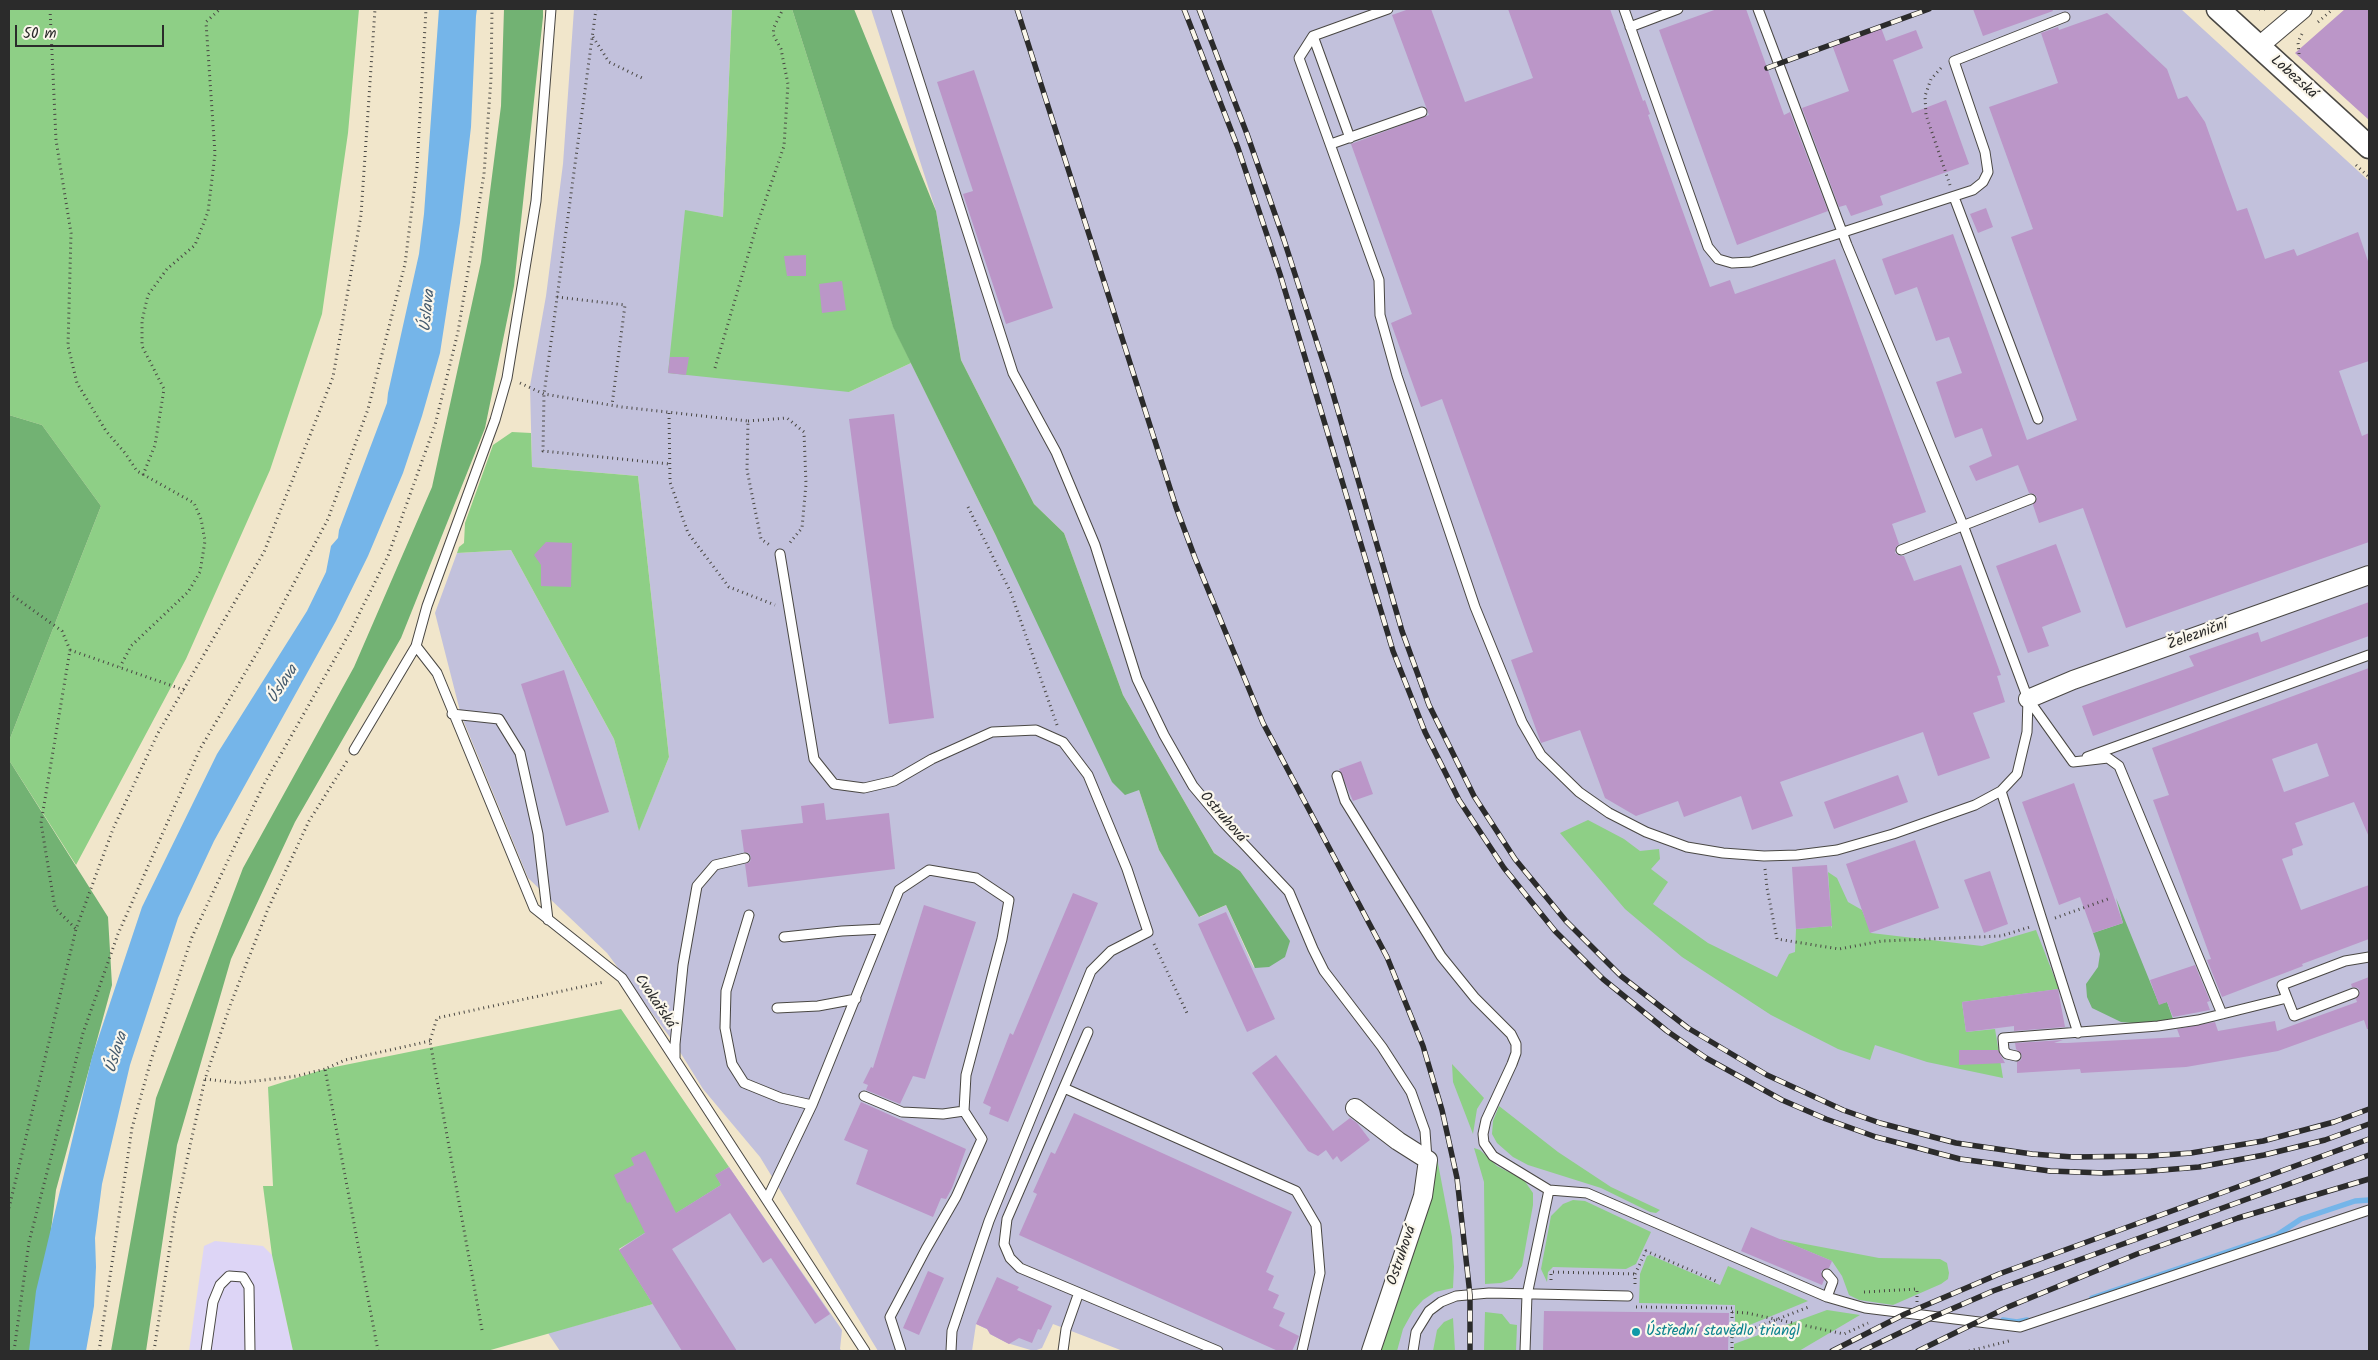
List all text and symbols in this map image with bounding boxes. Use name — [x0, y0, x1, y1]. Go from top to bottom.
scale bar — [18, 15, 166, 47]
text: 50 m — [23, 22, 57, 46]
street label: Lobezská — [2266, 52, 2320, 104]
water label: Úslava — [417, 289, 441, 333]
street label: Železniční — [2165, 617, 2231, 655]
water label: Úslava — [265, 662, 303, 708]
street label: Ostruhová — [1195, 789, 1249, 847]
street label: Cvokařská — [629, 971, 679, 1033]
water label: Úslava — [103, 1030, 133, 1076]
street label: Ostruhová — [1384, 1224, 1422, 1288]
place label: Ústřední stavědlo triangl — [1646, 1323, 1800, 1341]
marker: Ústřední stavědlo triangl — [1630, 1326, 1642, 1338]

